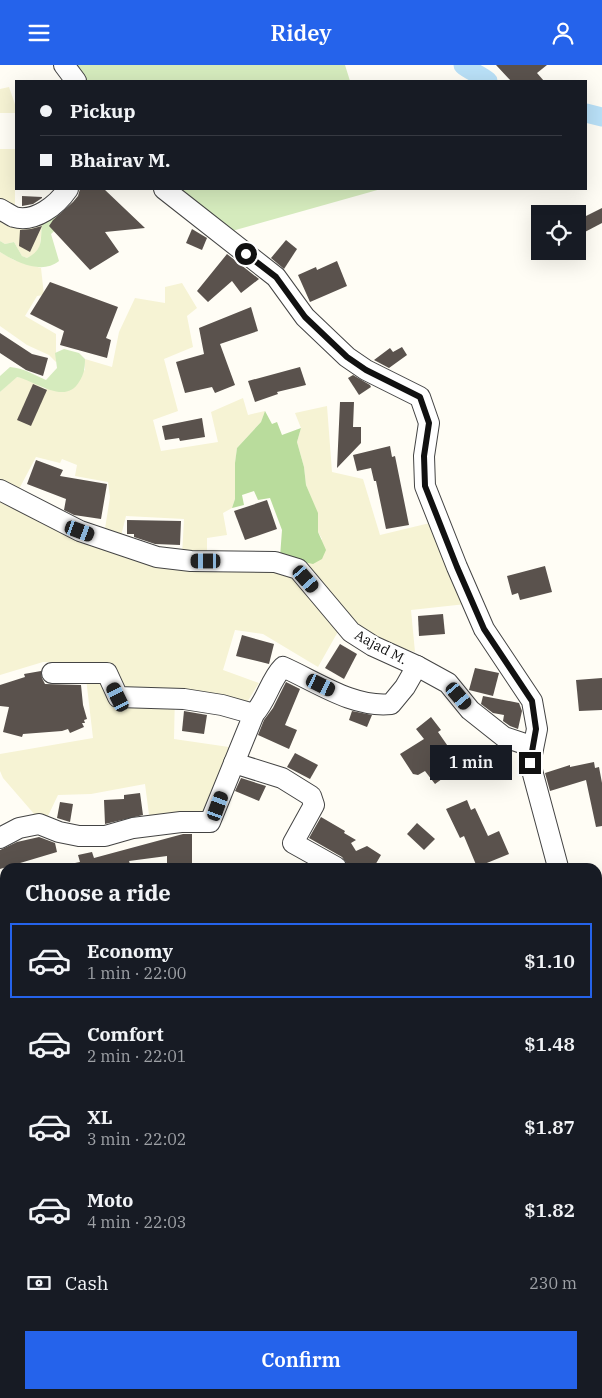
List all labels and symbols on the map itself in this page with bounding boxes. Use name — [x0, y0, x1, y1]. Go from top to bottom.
route start — [235, 243, 257, 265]
car — [63, 519, 96, 543]
car — [191, 554, 221, 569]
car — [290, 563, 321, 595]
street label: Aajad M. — [352, 626, 410, 668]
car — [304, 672, 337, 698]
car — [104, 680, 131, 714]
car — [443, 680, 474, 712]
callout: 1 min — [430, 745, 512, 781]
route end — [519, 752, 541, 774]
car — [205, 789, 230, 823]

